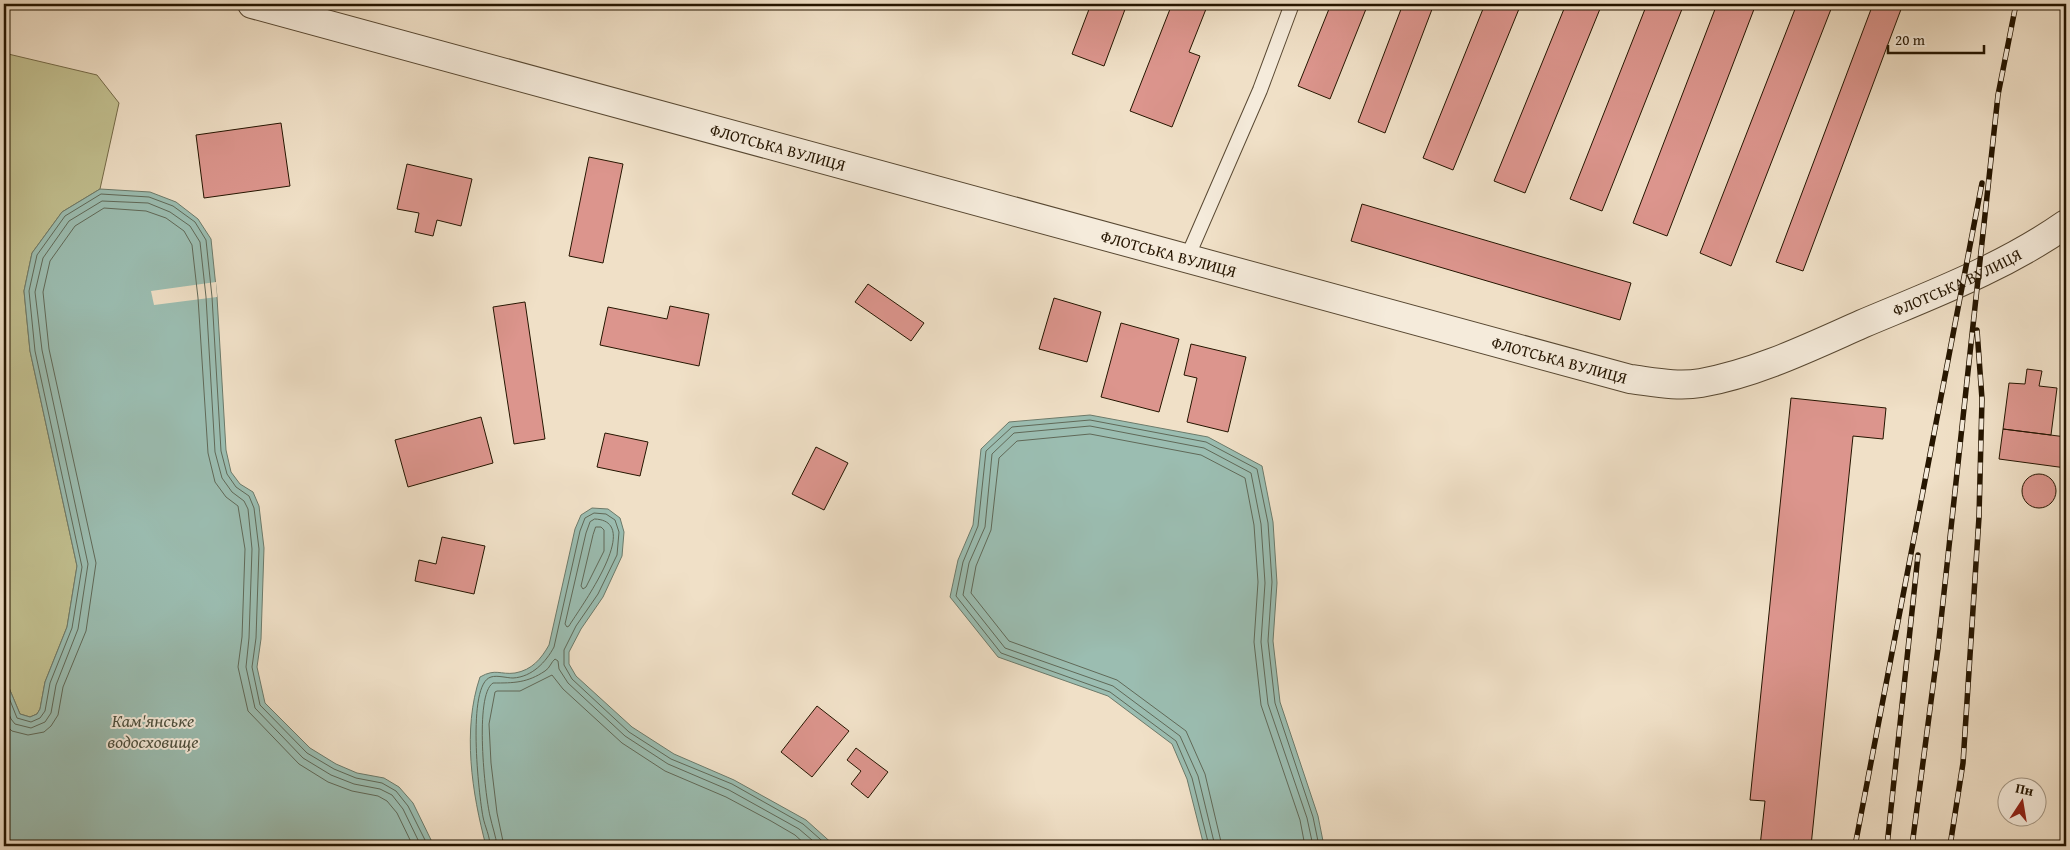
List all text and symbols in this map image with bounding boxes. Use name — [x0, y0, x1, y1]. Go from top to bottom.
scale bar — [1888, 22, 1984, 54]
text: 20 m — [1895, 29, 1926, 50]
street label: ФЛОТСЬКА ВУЛИЦЯ — [707, 117, 849, 177]
street label: ФЛОТСЬКА ВУЛИЦЯ — [1098, 224, 1240, 284]
street label: ФЛОТСЬКА ВУЛИЦЯ — [1889, 242, 2026, 322]
street label: ФЛОТСЬКА ВУЛИЦЯ — [1489, 330, 1630, 390]
water label: Кам'янське водосховище — [107, 707, 199, 755]
north arrow — [1998, 778, 2048, 828]
text: Пн — [2014, 778, 2036, 801]

